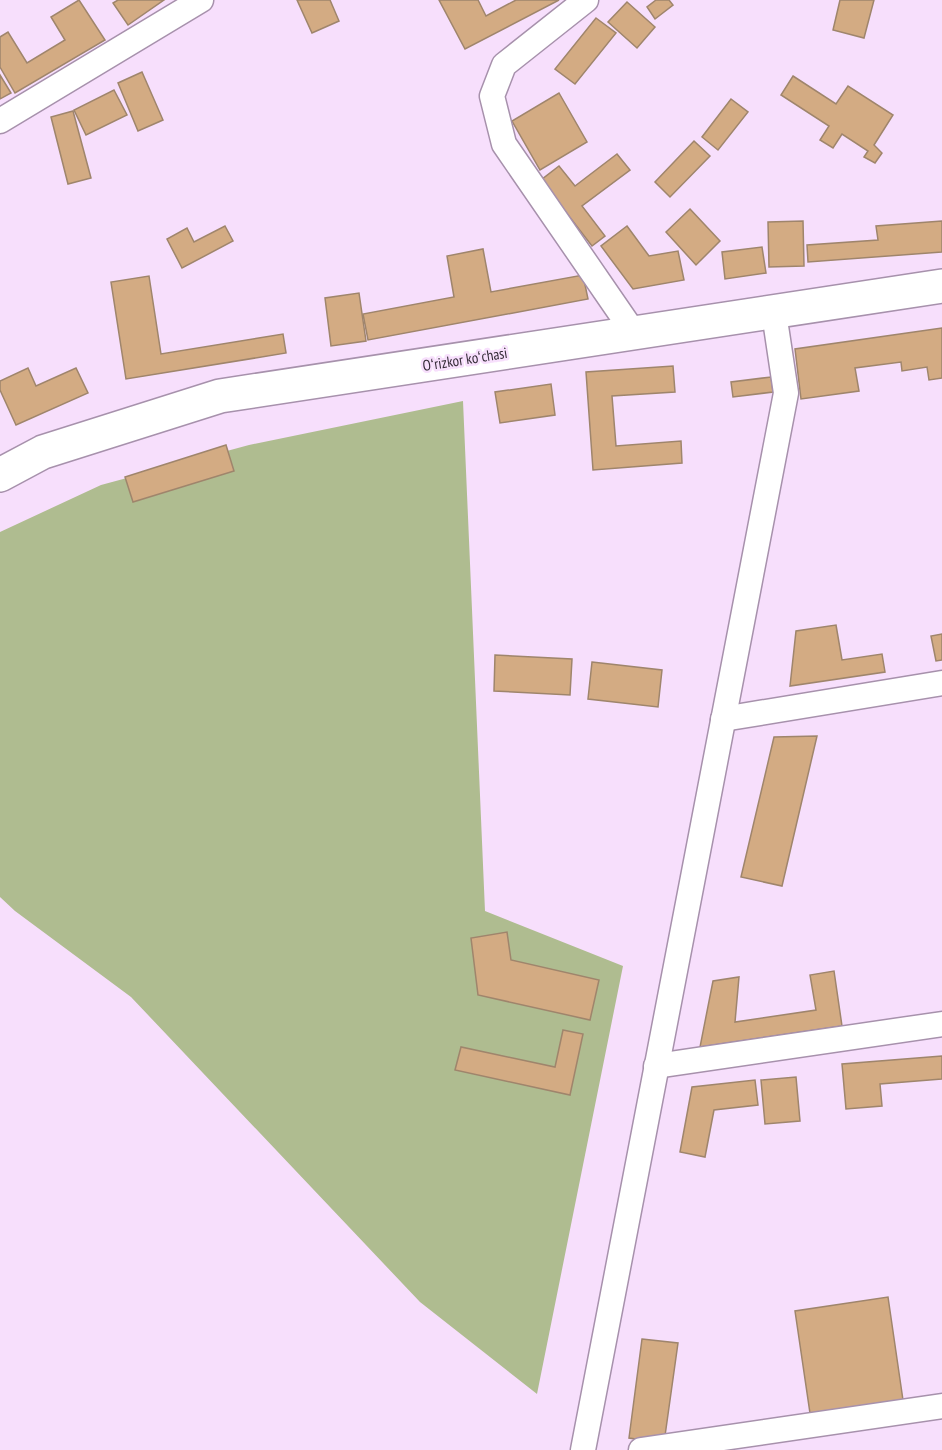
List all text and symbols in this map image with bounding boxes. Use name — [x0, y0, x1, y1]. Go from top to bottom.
street label: Oʻrizkor koʻchasi — [421, 343, 509, 375]

